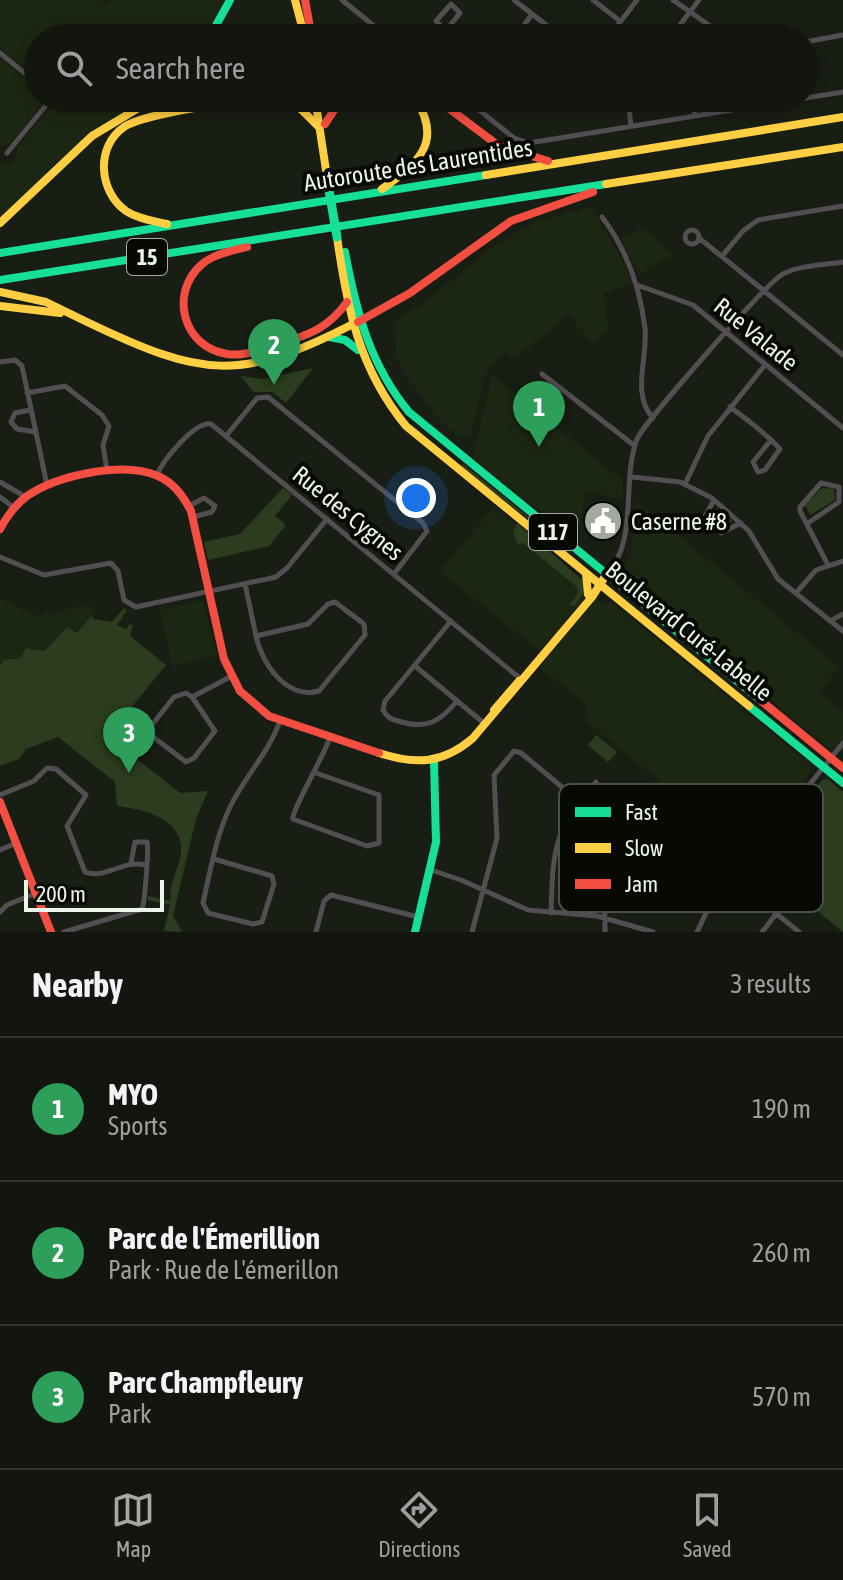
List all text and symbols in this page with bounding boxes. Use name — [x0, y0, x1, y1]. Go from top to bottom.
search box — [24, 24, 819, 112]
icon: search — [52, 46, 96, 90]
text: Search here — [116, 51, 245, 85]
street label: Autoroute des Laurentides — [302, 134, 534, 196]
road number: 15 — [127, 239, 167, 275]
street label: Rue Valade — [709, 292, 803, 376]
pin: 2 — [248, 319, 300, 385]
pin: 1 — [513, 381, 565, 447]
street label: Rue des Cygnes — [288, 460, 408, 566]
your location — [396, 478, 436, 518]
public building icon: Caserne #8 — [582, 500, 624, 542]
place label: Caserne #8 — [631, 508, 727, 535]
road number: 117 — [529, 514, 577, 550]
street label: Boulevard Curé-Labelle — [600, 556, 778, 706]
pin: 3 — [103, 707, 155, 773]
legend — [559, 784, 823, 912]
text: Fast — [625, 799, 658, 825]
text: Slow — [625, 835, 663, 861]
text: Jam — [625, 871, 658, 897]
scale bar — [24, 876, 164, 912]
text: 200 m — [36, 881, 86, 907]
text: Nearby — [32, 965, 123, 1004]
text: 3 results — [730, 969, 811, 999]
text: MYO — [108, 1077, 158, 1111]
text: 1 — [52, 1094, 64, 1124]
text: 190 m — [752, 1094, 811, 1124]
text: Sports — [108, 1111, 168, 1141]
text: Parc de l'Émerillion — [108, 1221, 320, 1255]
text: 2 — [52, 1238, 64, 1268]
text: 260 m — [752, 1238, 811, 1268]
text: Park · Rue de L'émerillon — [108, 1255, 339, 1285]
text: Parc Champfleury — [108, 1365, 303, 1399]
text: 3 — [52, 1382, 64, 1412]
text: 570 m — [752, 1382, 811, 1412]
text: Park — [108, 1399, 151, 1429]
tab: Map — [111, 1488, 155, 1562]
tab: Directions — [378, 1488, 460, 1562]
tab: Saved — [683, 1488, 732, 1562]

